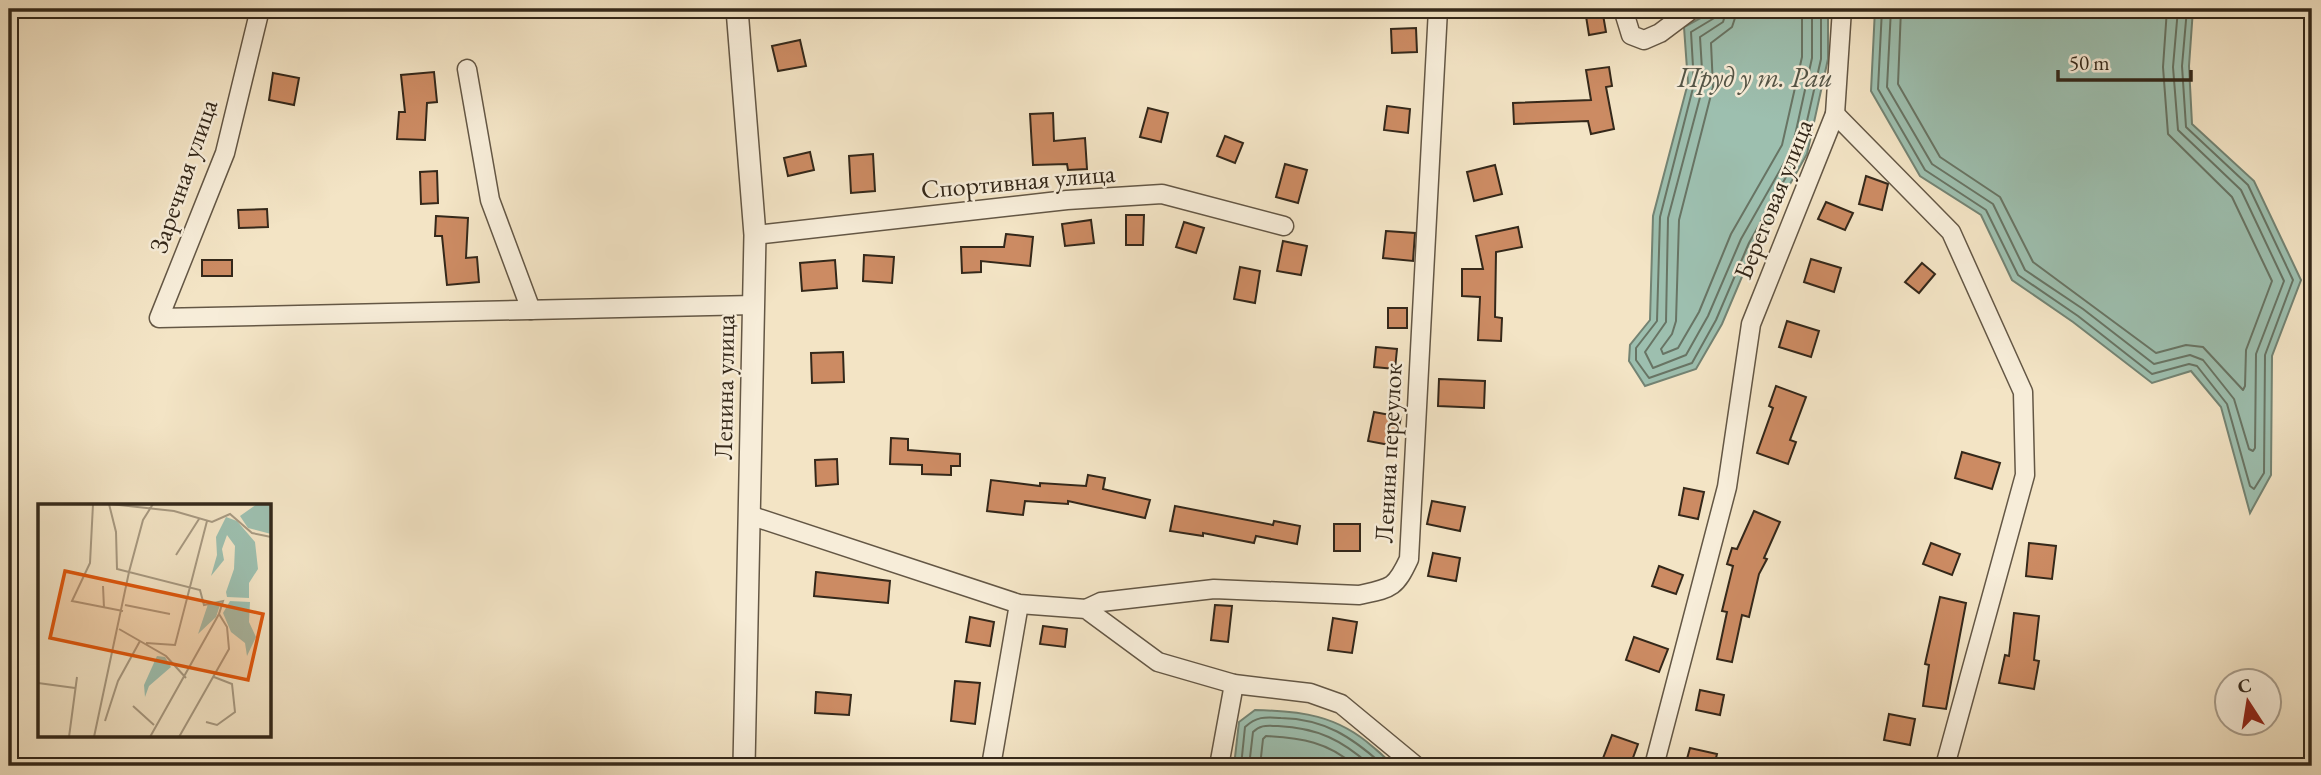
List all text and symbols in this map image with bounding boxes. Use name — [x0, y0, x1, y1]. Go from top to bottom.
scale bar — [2058, 38, 2192, 82]
text: 50 m — [2069, 49, 2110, 76]
water label: Пруд у т. Раи — [1676, 59, 1833, 95]
street label: Заречная улица — [141, 94, 225, 257]
street label: Береговая улица — [1725, 113, 1821, 284]
street label: Спортивная улица — [919, 156, 1117, 206]
street label: Ленина улица — [706, 313, 742, 460]
street label: Ленина переулок — [1366, 361, 1410, 544]
inset map — [38, 504, 271, 736]
north arrow — [2212, 666, 2282, 736]
text: С — [2235, 672, 2254, 699]

